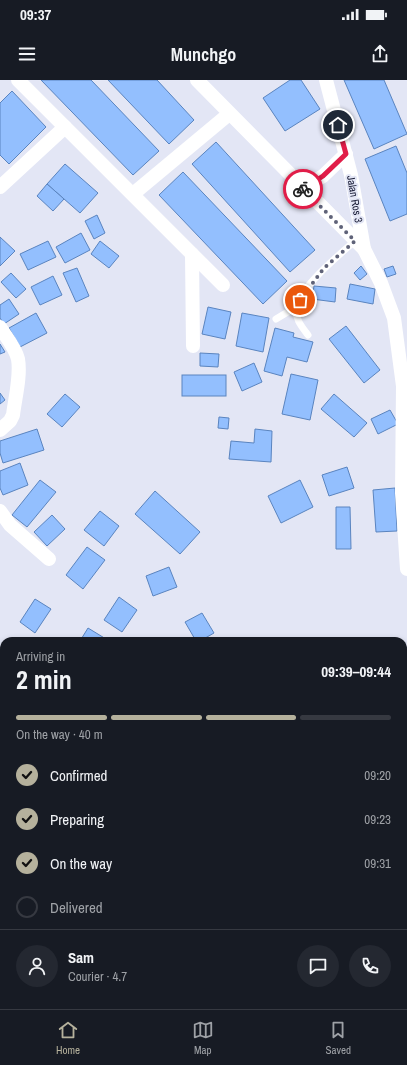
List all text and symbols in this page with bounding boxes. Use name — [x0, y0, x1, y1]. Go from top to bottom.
text: 09:37 — [20, 4, 51, 25]
text: Munchgo — [171, 42, 236, 67]
icon: menu — [16, 43, 38, 65]
icon: share — [369, 43, 391, 65]
pin — [321, 108, 355, 142]
icon: home — [327, 114, 349, 136]
courier — [283, 169, 323, 209]
street label: Jalan Ros 3 — [344, 174, 366, 224]
icon: bike — [292, 178, 314, 200]
pin — [283, 283, 317, 317]
icon: bag — [289, 289, 311, 311]
text: Arriving in — [16, 648, 65, 665]
text: 09:39–09:44 — [321, 661, 391, 682]
text: 2 min — [16, 662, 72, 697]
text: On the way · 40 m — [16, 726, 103, 743]
icon: check — [16, 764, 38, 786]
text: Confirmed — [50, 765, 107, 786]
text: 09:20 — [364, 767, 391, 784]
icon: check — [16, 808, 38, 830]
text: Preparing — [50, 809, 104, 830]
text: 09:23 — [364, 811, 391, 828]
icon: check — [16, 852, 38, 874]
text: On the way — [50, 853, 112, 874]
text: 09:31 — [364, 855, 391, 872]
text: Delivered — [50, 897, 103, 918]
button: person — [16, 945, 58, 987]
button: chat — [297, 945, 339, 987]
button: phone — [349, 945, 391, 987]
text: Sam — [68, 947, 94, 968]
text: Courier · 4.7 — [68, 968, 127, 985]
tab: Home — [56, 1019, 80, 1057]
tab: Map — [192, 1019, 214, 1057]
tab: Saved — [326, 1019, 351, 1057]

